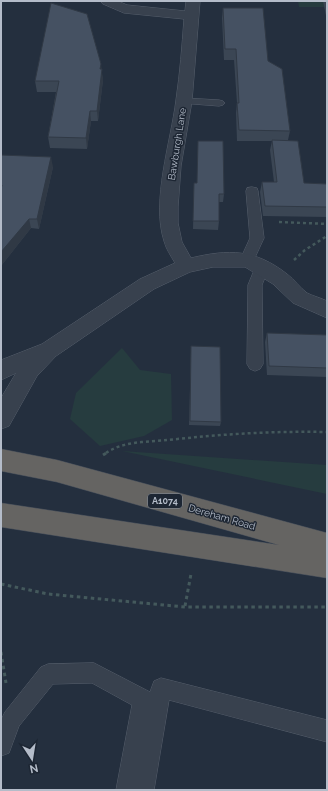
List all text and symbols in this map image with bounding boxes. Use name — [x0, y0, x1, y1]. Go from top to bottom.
street label: Bawburgh Lane — [166, 107, 188, 181]
road number: A1074 — [148, 494, 182, 508]
street label: Dereham Road — [187, 502, 257, 532]
north arrow — [12, 739, 52, 779]
text: N — [29, 761, 39, 776]

